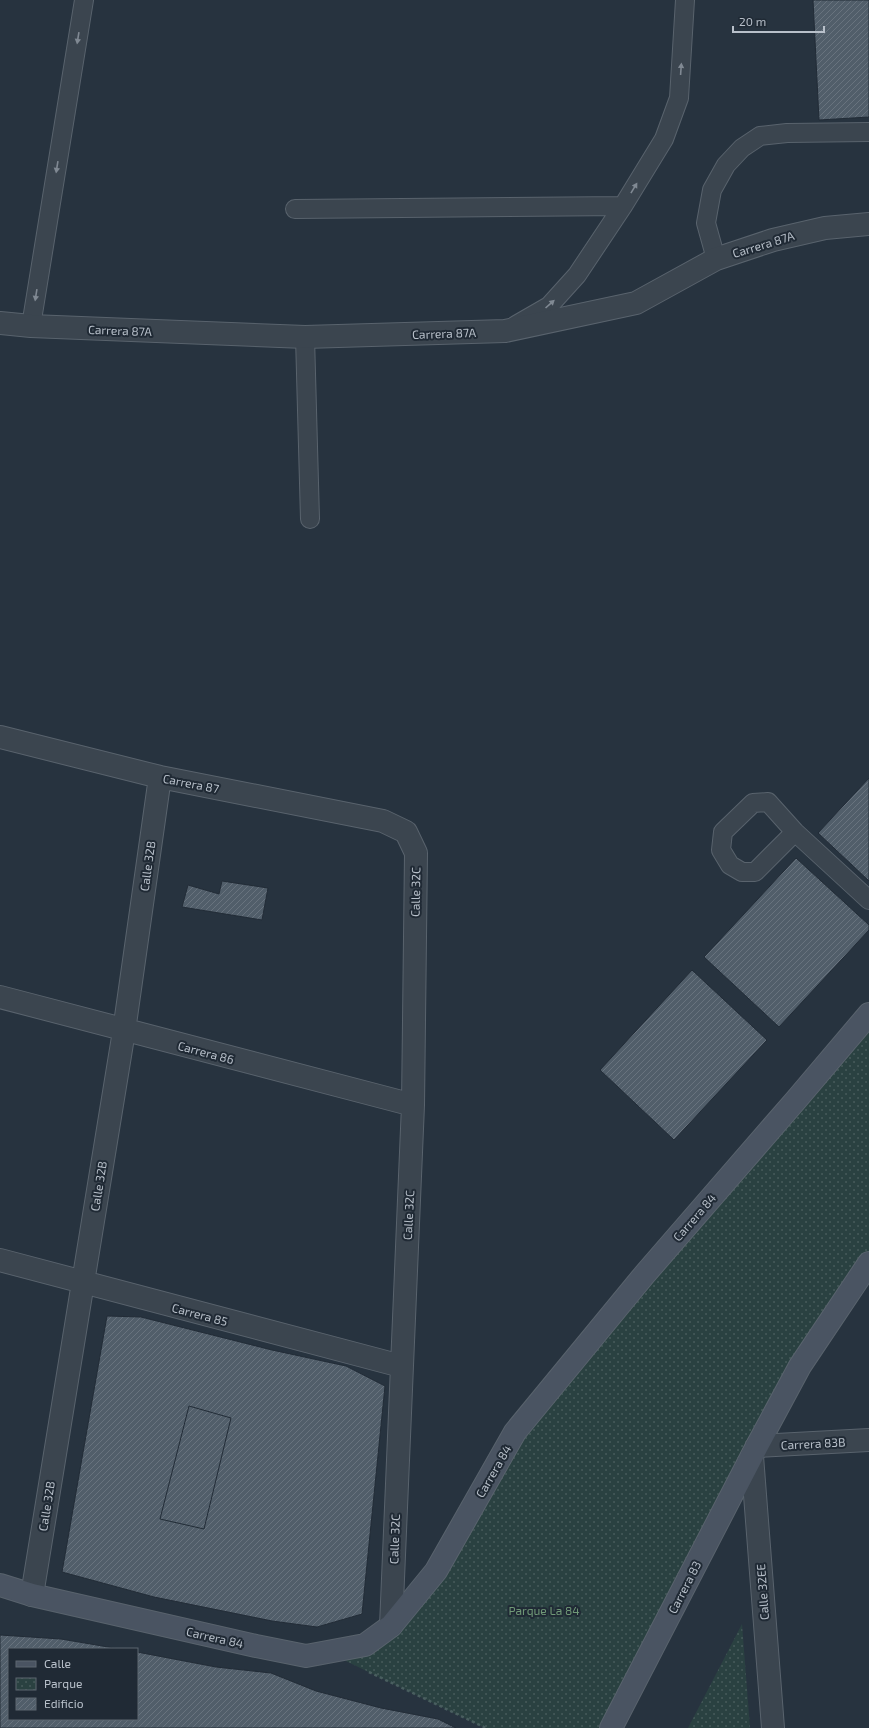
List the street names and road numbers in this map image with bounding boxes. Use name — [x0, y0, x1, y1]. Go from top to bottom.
street label: Carrera 87A — [730, 228, 796, 260]
street label: Carrera 87A — [88, 322, 153, 338]
street label: Carrera 87A — [412, 325, 477, 341]
street label: Carrera 87 — [162, 771, 220, 795]
street label: Calle 32B — [137, 840, 157, 892]
street label: Calle 32C — [408, 867, 422, 917]
street label: Carrera 86 — [176, 1038, 236, 1066]
street label: Calle 32B — [87, 1160, 109, 1212]
street label: Calle 32C — [400, 1190, 416, 1240]
street label: Carrera 84 — [670, 1190, 718, 1244]
street label: Carrera 85 — [171, 1300, 229, 1328]
street label: Carrera 83B — [780, 1434, 846, 1452]
street label: Carrera 84 — [472, 1442, 514, 1500]
street label: Calle 32B — [35, 1480, 57, 1532]
street label: Calle 32C — [386, 1514, 402, 1564]
street label: Carrera 83 — [665, 1558, 703, 1616]
street label: Calle 32EE — [753, 1563, 771, 1621]
street label: Carrera 84 — [185, 1624, 245, 1650]

